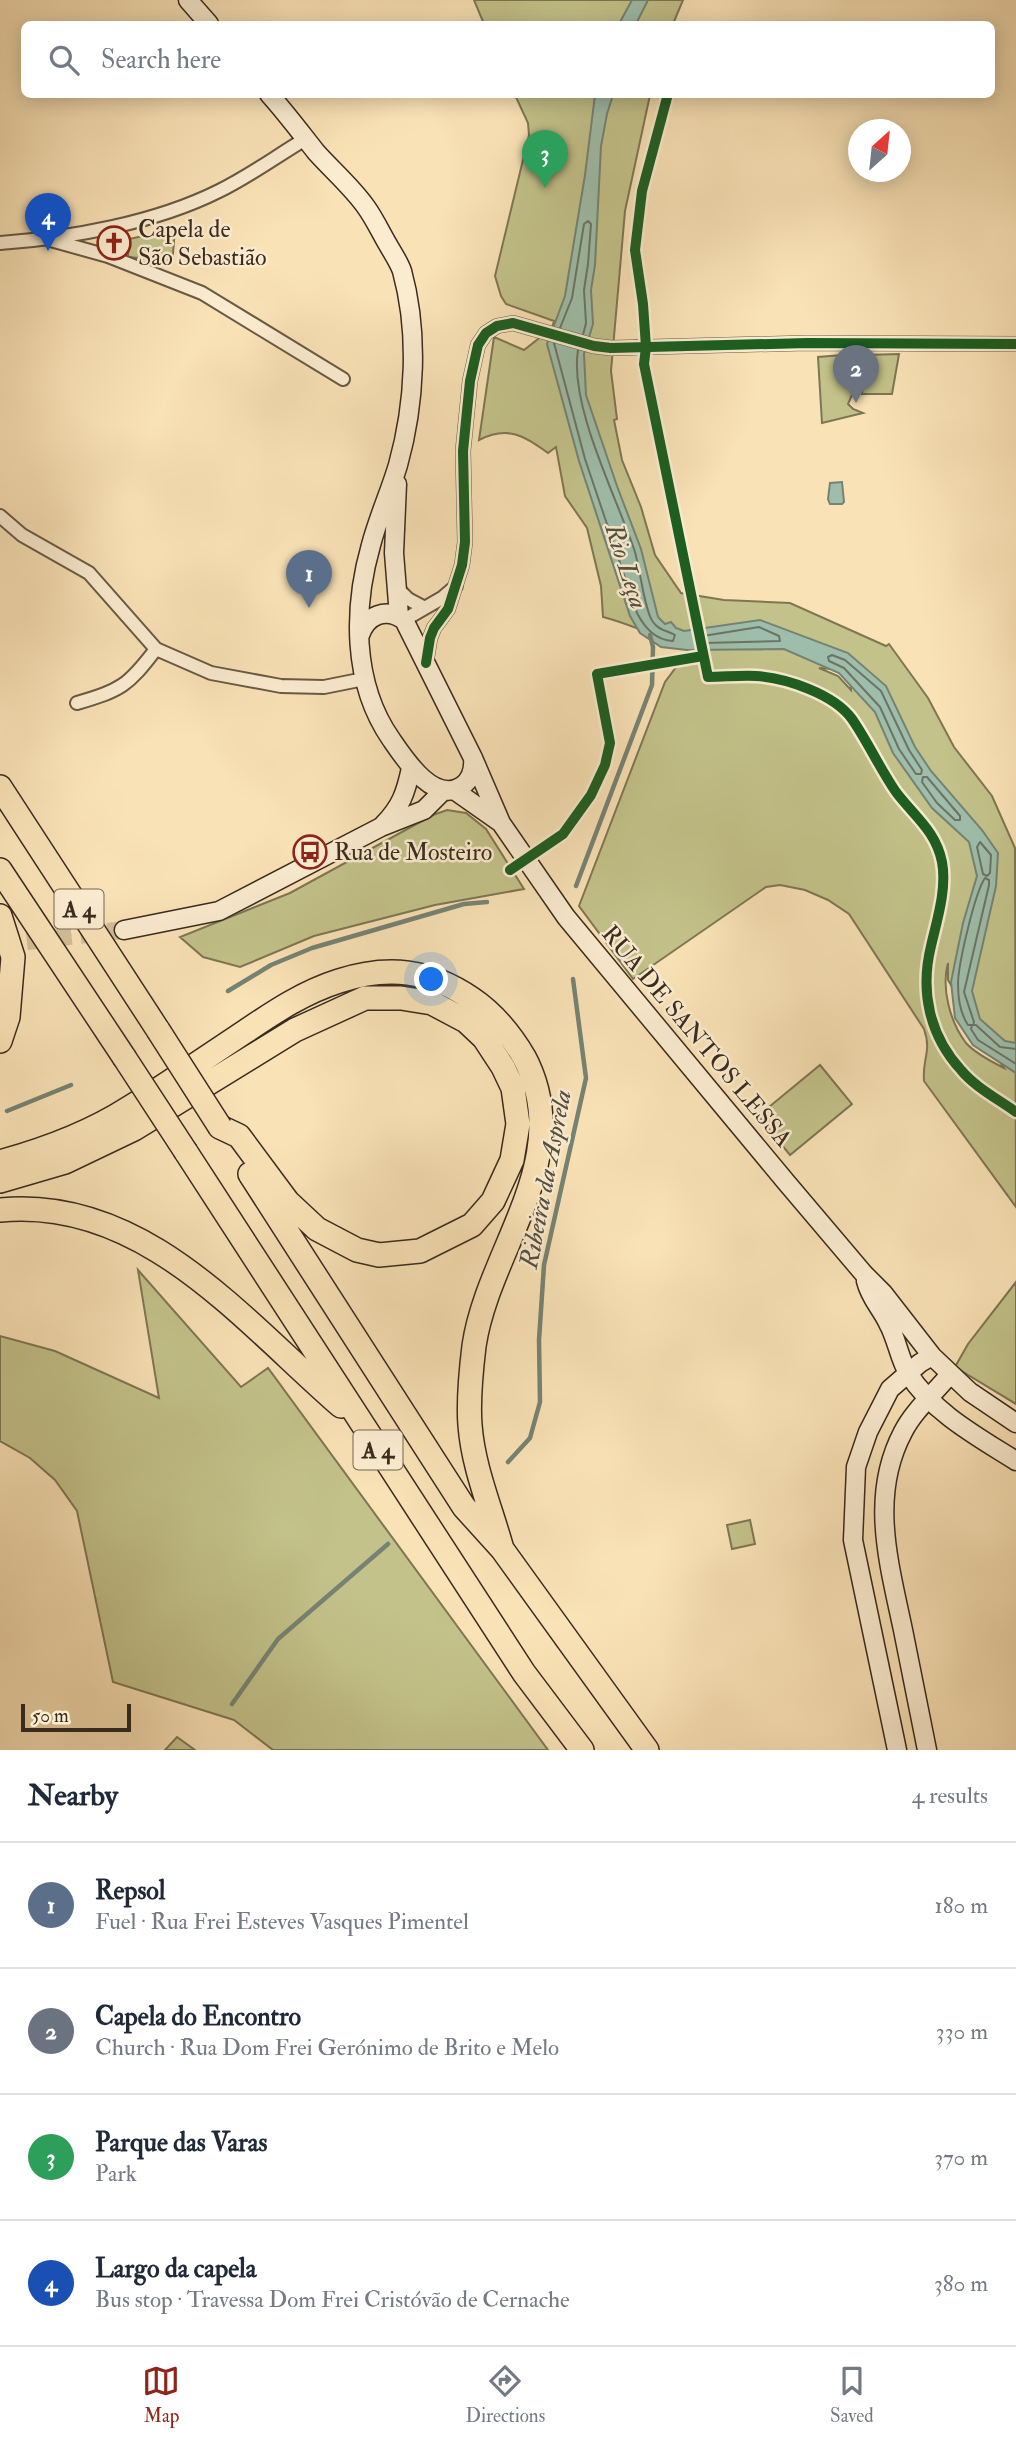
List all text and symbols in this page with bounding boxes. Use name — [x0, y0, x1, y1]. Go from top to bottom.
search box — [21, 21, 995, 98]
icon: search — [45, 41, 83, 79]
text: Search here — [101, 44, 221, 76]
north arrow — [848, 119, 911, 182]
pin: 3 — [522, 130, 568, 188]
pin: 4 — [25, 193, 71, 251]
place label: Capela de São Sebastião — [138, 214, 267, 273]
church icon: Capela de São Sebastião — [95, 224, 133, 262]
pin: 2 — [833, 345, 879, 403]
water label: Rio Leça — [597, 519, 655, 613]
pin: 1 — [286, 550, 332, 608]
bus stop icon: Rua de Mosteiro — [291, 833, 329, 871]
place label: Rua de Mosteiro — [334, 837, 492, 868]
road number: A 4 — [55, 890, 104, 928]
street label: RUA DE SANTOS LESSA — [595, 919, 799, 1154]
your location — [414, 962, 448, 996]
water label: Ribeira da Asprela — [513, 1087, 579, 1272]
road number: A 4 — [354, 1430, 402, 1470]
scale bar — [21, 1701, 131, 1733]
text: 50 m — [32, 1704, 69, 1728]
text: Nearby — [28, 1777, 118, 1814]
text: 4 results — [912, 1781, 988, 1810]
text: Repsol — [95, 1875, 165, 1907]
text: 1 — [47, 1891, 55, 1920]
text: 180 m — [935, 1891, 988, 1920]
text: Fuel · Rua Frei Esteves Vasques Pimentel — [95, 1907, 469, 1936]
text: Capela do Encontro — [95, 2001, 301, 2033]
text: 2 — [45, 2017, 57, 2046]
text: 330 m — [936, 2017, 988, 2046]
text: Church · Rua Dom Frei Gerónimo de Brito e Melo — [95, 2033, 559, 2062]
text: Parque das Varas — [95, 2127, 267, 2159]
text: 3 — [47, 2143, 55, 2172]
text: 370 m — [934, 2143, 988, 2172]
text: Park — [95, 2159, 137, 2188]
text: Largo da capela — [95, 2253, 256, 2285]
text: 4 — [45, 2269, 57, 2298]
text: 380 m — [934, 2269, 988, 2298]
text: Bus stop · Travessa Dom Frei Cristóvão de Cernache — [95, 2285, 570, 2314]
tab: Map — [142, 2362, 180, 2428]
tab: Directions — [465, 2362, 545, 2428]
tab: Saved — [830, 2362, 874, 2428]

